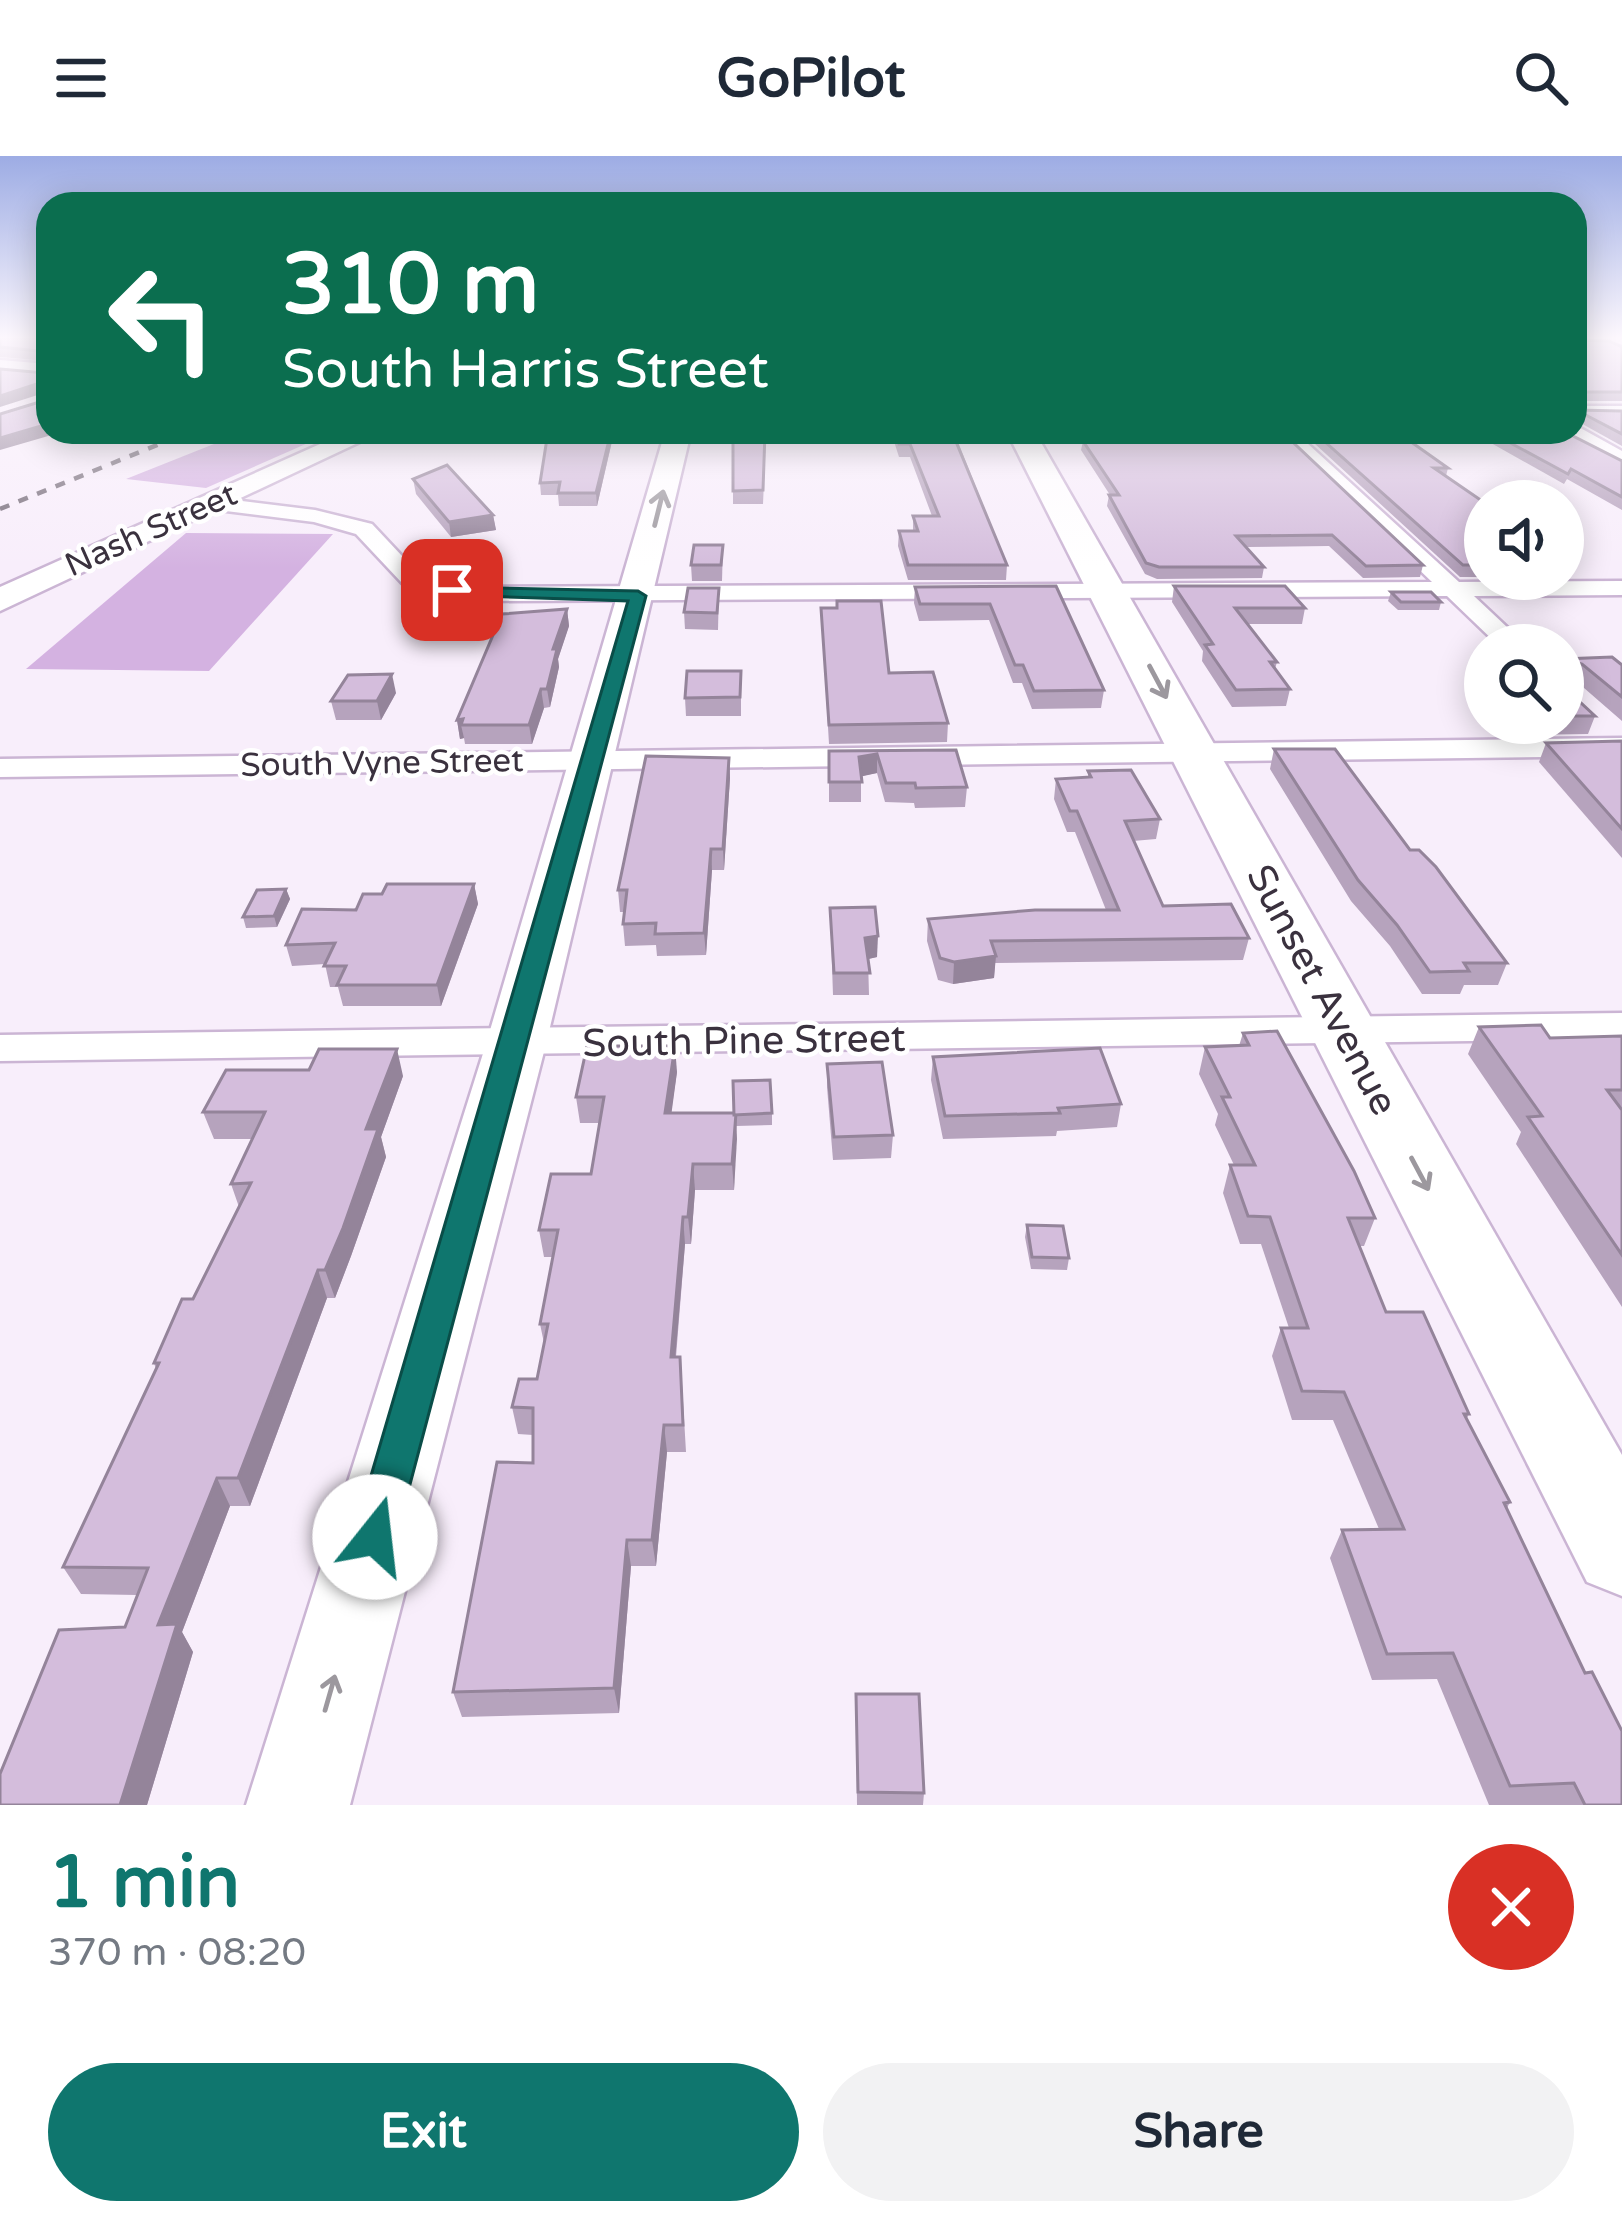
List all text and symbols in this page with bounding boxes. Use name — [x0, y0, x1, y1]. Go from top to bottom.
icon: menu — [48, 45, 114, 111]
icon: search — [1508, 45, 1574, 111]
text: GoPilot — [717, 46, 905, 111]
text: 310 m — [282, 235, 539, 336]
icon: left — [84, 240, 240, 396]
text: South Harris Street — [282, 337, 769, 402]
street label: Nash Street — [59, 475, 243, 585]
map controls — [1464, 480, 1584, 744]
button: sound — [1464, 480, 1584, 600]
one-way arrow — [649, 489, 671, 527]
pin — [401, 539, 503, 641]
icon: arrive — [419, 557, 485, 623]
button: search — [1464, 624, 1584, 744]
one-way arrow — [1147, 664, 1170, 699]
street label: South Vyne Street — [240, 741, 524, 785]
street label: Sunset Avenue — [1236, 857, 1408, 1123]
street label: South Pine Street — [582, 1015, 906, 1067]
one-way arrow — [1409, 1156, 1432, 1191]
position arrow — [312, 1474, 438, 1600]
one-way arrow — [320, 1674, 342, 1712]
text: 1 min — [48, 1840, 240, 1927]
button: close — [1448, 1844, 1574, 1970]
text: 370 m · 08:20 — [48, 1929, 306, 1976]
button: Exit — [48, 2063, 799, 2201]
button: Share — [823, 2063, 1574, 2201]

